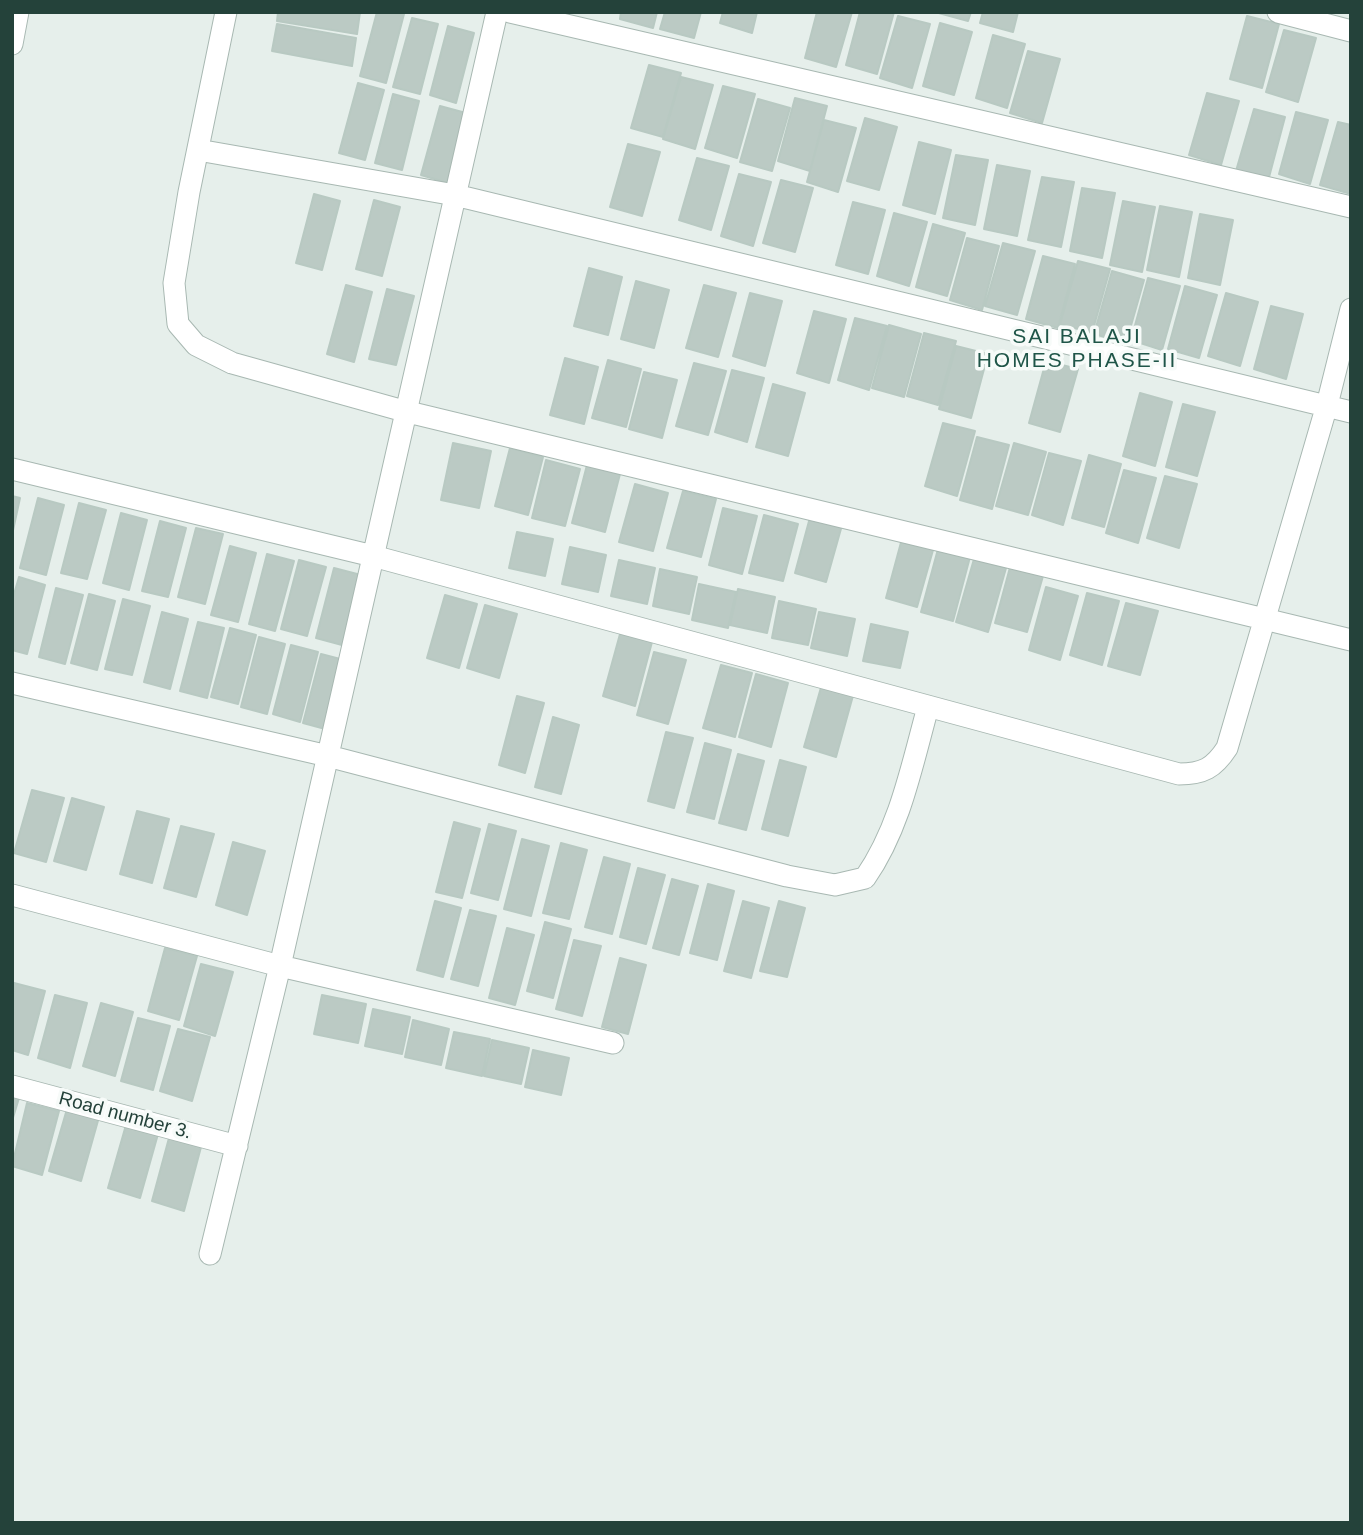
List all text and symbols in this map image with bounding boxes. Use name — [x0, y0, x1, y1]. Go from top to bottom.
district label: SAI BALAJI HOMES PHASE-II — [978, 324, 1176, 374]
street label: Road number 3. — [56, 1087, 194, 1145]

